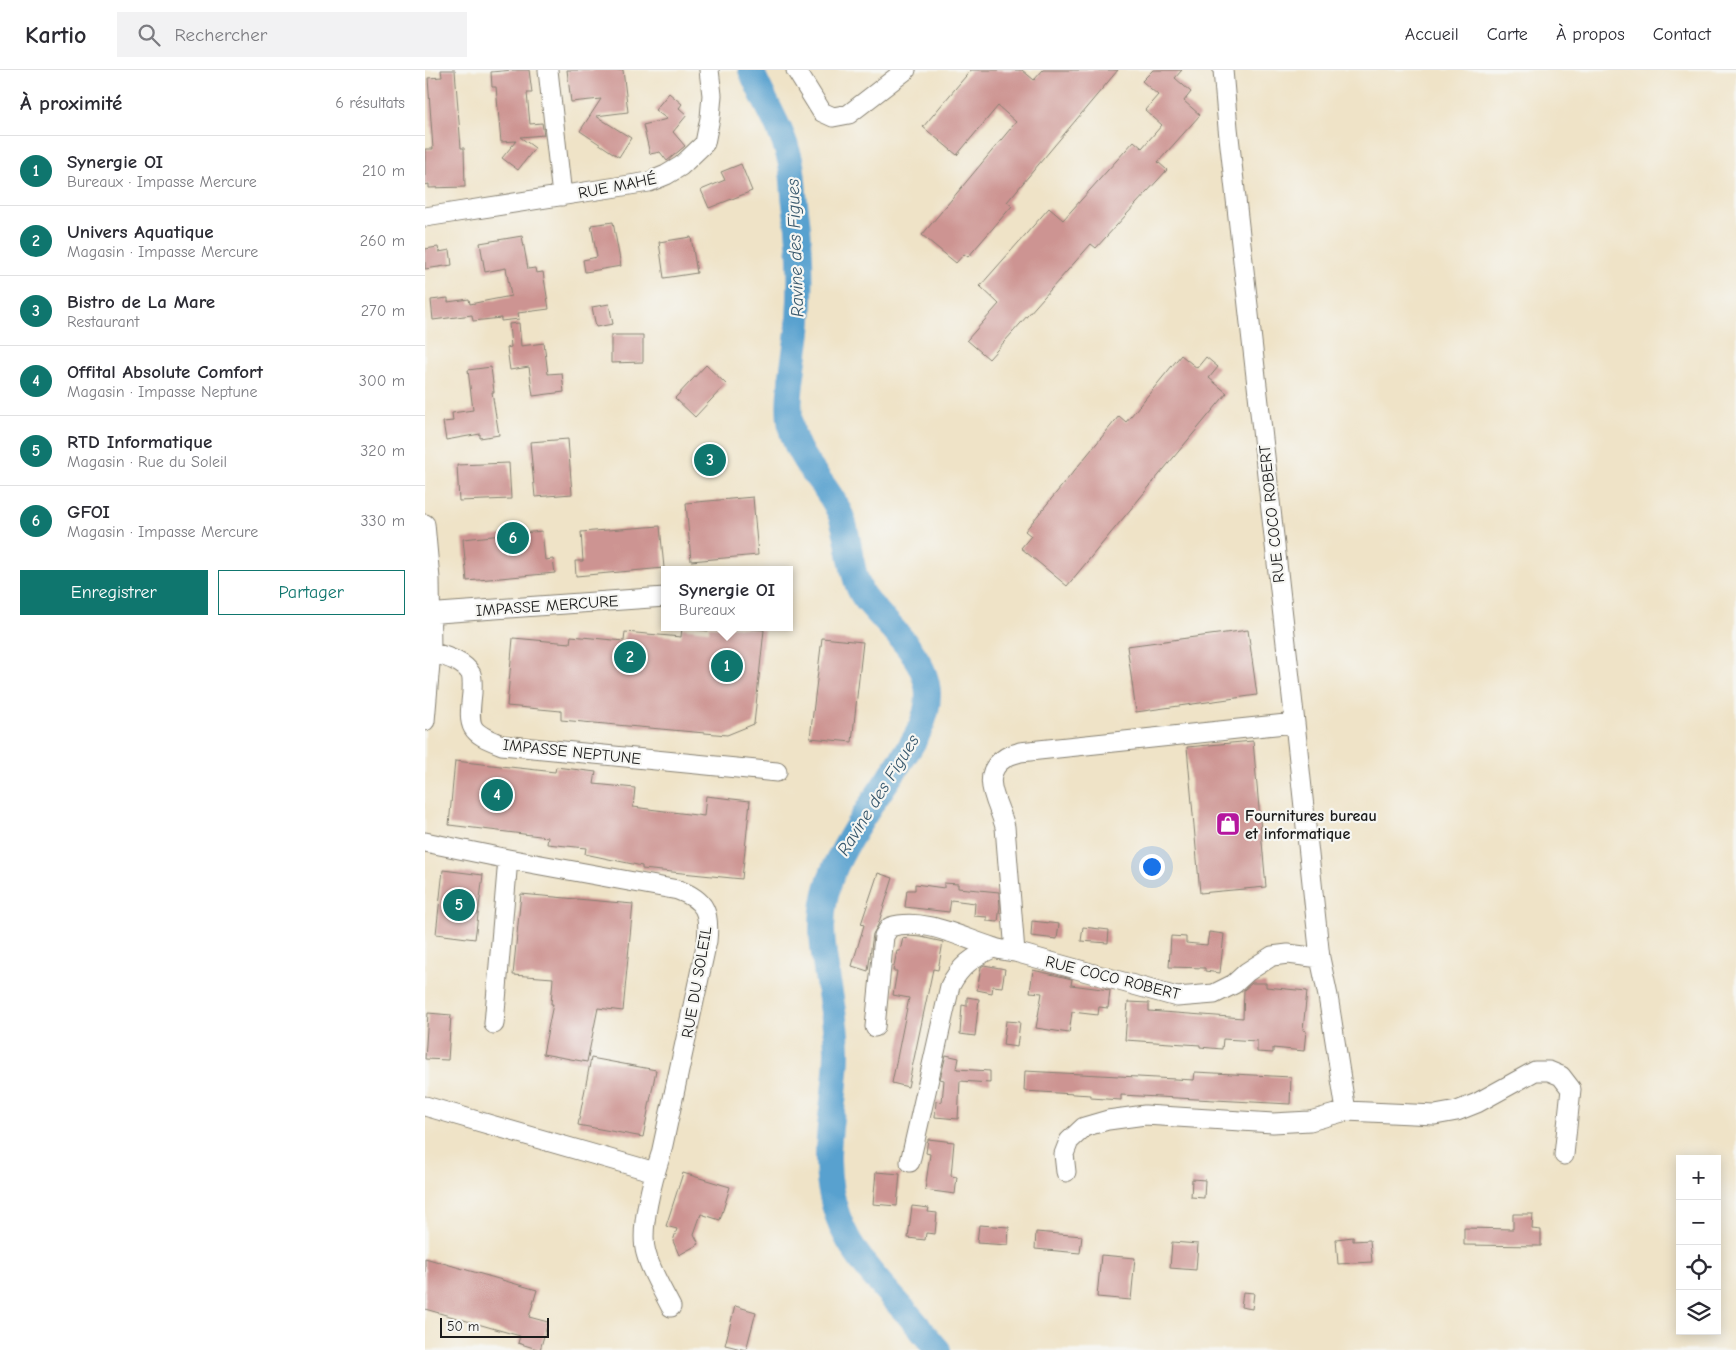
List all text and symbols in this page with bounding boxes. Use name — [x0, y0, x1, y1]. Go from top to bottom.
search box — [117, 12, 467, 57]
text: Kartio — [25, 21, 87, 49]
icon: search — [135, 21, 163, 49]
text: Rechercher — [175, 24, 267, 46]
text: Accueil — [1405, 24, 1459, 45]
text: Carte — [1487, 24, 1528, 45]
text: À propos — [1556, 24, 1625, 45]
text: Contact — [1653, 24, 1711, 45]
text: À proximité — [20, 91, 122, 115]
text: 6 résultats — [335, 94, 405, 112]
text: Synergie OI — [67, 151, 163, 173]
text: 1 — [33, 162, 39, 180]
text: 210 m — [362, 162, 405, 180]
street label: RUE MAHÉ — [576, 169, 658, 202]
text: Bureaux · Impasse Mercure — [67, 173, 257, 191]
water label: Ravine des Figues — [783, 178, 808, 318]
text: Univers Aquatique — [67, 221, 214, 243]
text: 2 — [32, 232, 40, 250]
text: 260 m — [360, 232, 405, 250]
text: Magasin · Impasse Mercure — [67, 243, 258, 261]
text: Bistro de La Mare — [67, 291, 215, 313]
text: 3 — [32, 302, 40, 320]
text: 270 m — [361, 302, 405, 320]
text: Restaurant — [67, 313, 139, 331]
text: Offital Absolute Comfort — [67, 361, 263, 383]
text: 4 — [32, 372, 40, 390]
text: 300 m — [359, 372, 405, 390]
text: Magasin · Impasse Neptune — [67, 383, 257, 401]
text: RTD Informatique — [67, 431, 212, 453]
pin: 3 — [694, 441, 726, 479]
text: 5 — [32, 442, 40, 460]
text: 320 m — [360, 442, 405, 460]
street label: RUE COCO ROBERT — [1256, 443, 1288, 584]
text: Magasin · Rue du Soleil — [67, 453, 227, 471]
text: GFOI — [67, 501, 110, 523]
text: 6 — [32, 512, 40, 530]
text: 330 m — [360, 512, 405, 530]
pin: 6 — [497, 519, 529, 557]
text: Magasin · Impasse Mercure — [67, 523, 258, 541]
popup — [661, 566, 793, 631]
button: Enregistrer — [20, 570, 208, 615]
button: Partager — [218, 570, 405, 615]
text: Synergie OI — [679, 579, 775, 601]
street label: IMPASSE MERCURE — [475, 592, 619, 620]
text: Bureaux — [679, 601, 735, 619]
pin: 2 — [614, 638, 646, 676]
pin: 1 — [711, 647, 743, 685]
water label: Ravine des Figues — [833, 731, 924, 860]
street label: IMPASSE NEPTUNE — [502, 736, 642, 768]
pin: 4 — [481, 776, 513, 814]
place label: Fournitures bureau et informatique — [1245, 807, 1377, 843]
shop icon: Fournitures bureau et informatique — [1215, 811, 1241, 837]
your location — [1139, 854, 1165, 880]
pin: 5 — [443, 886, 475, 924]
street label: RUE DU SOLEIL — [678, 925, 716, 1039]
street label: RUE COCO ROBERT — [1043, 952, 1183, 1004]
map controls — [1676, 1155, 1721, 1335]
button: + — [1676, 1155, 1721, 1200]
button: − — [1676, 1200, 1721, 1245]
button: locate — [1676, 1245, 1721, 1290]
button: layers — [1676, 1290, 1721, 1335]
scale bar — [440, 1315, 549, 1338]
text: 50 m — [447, 1318, 479, 1335]

